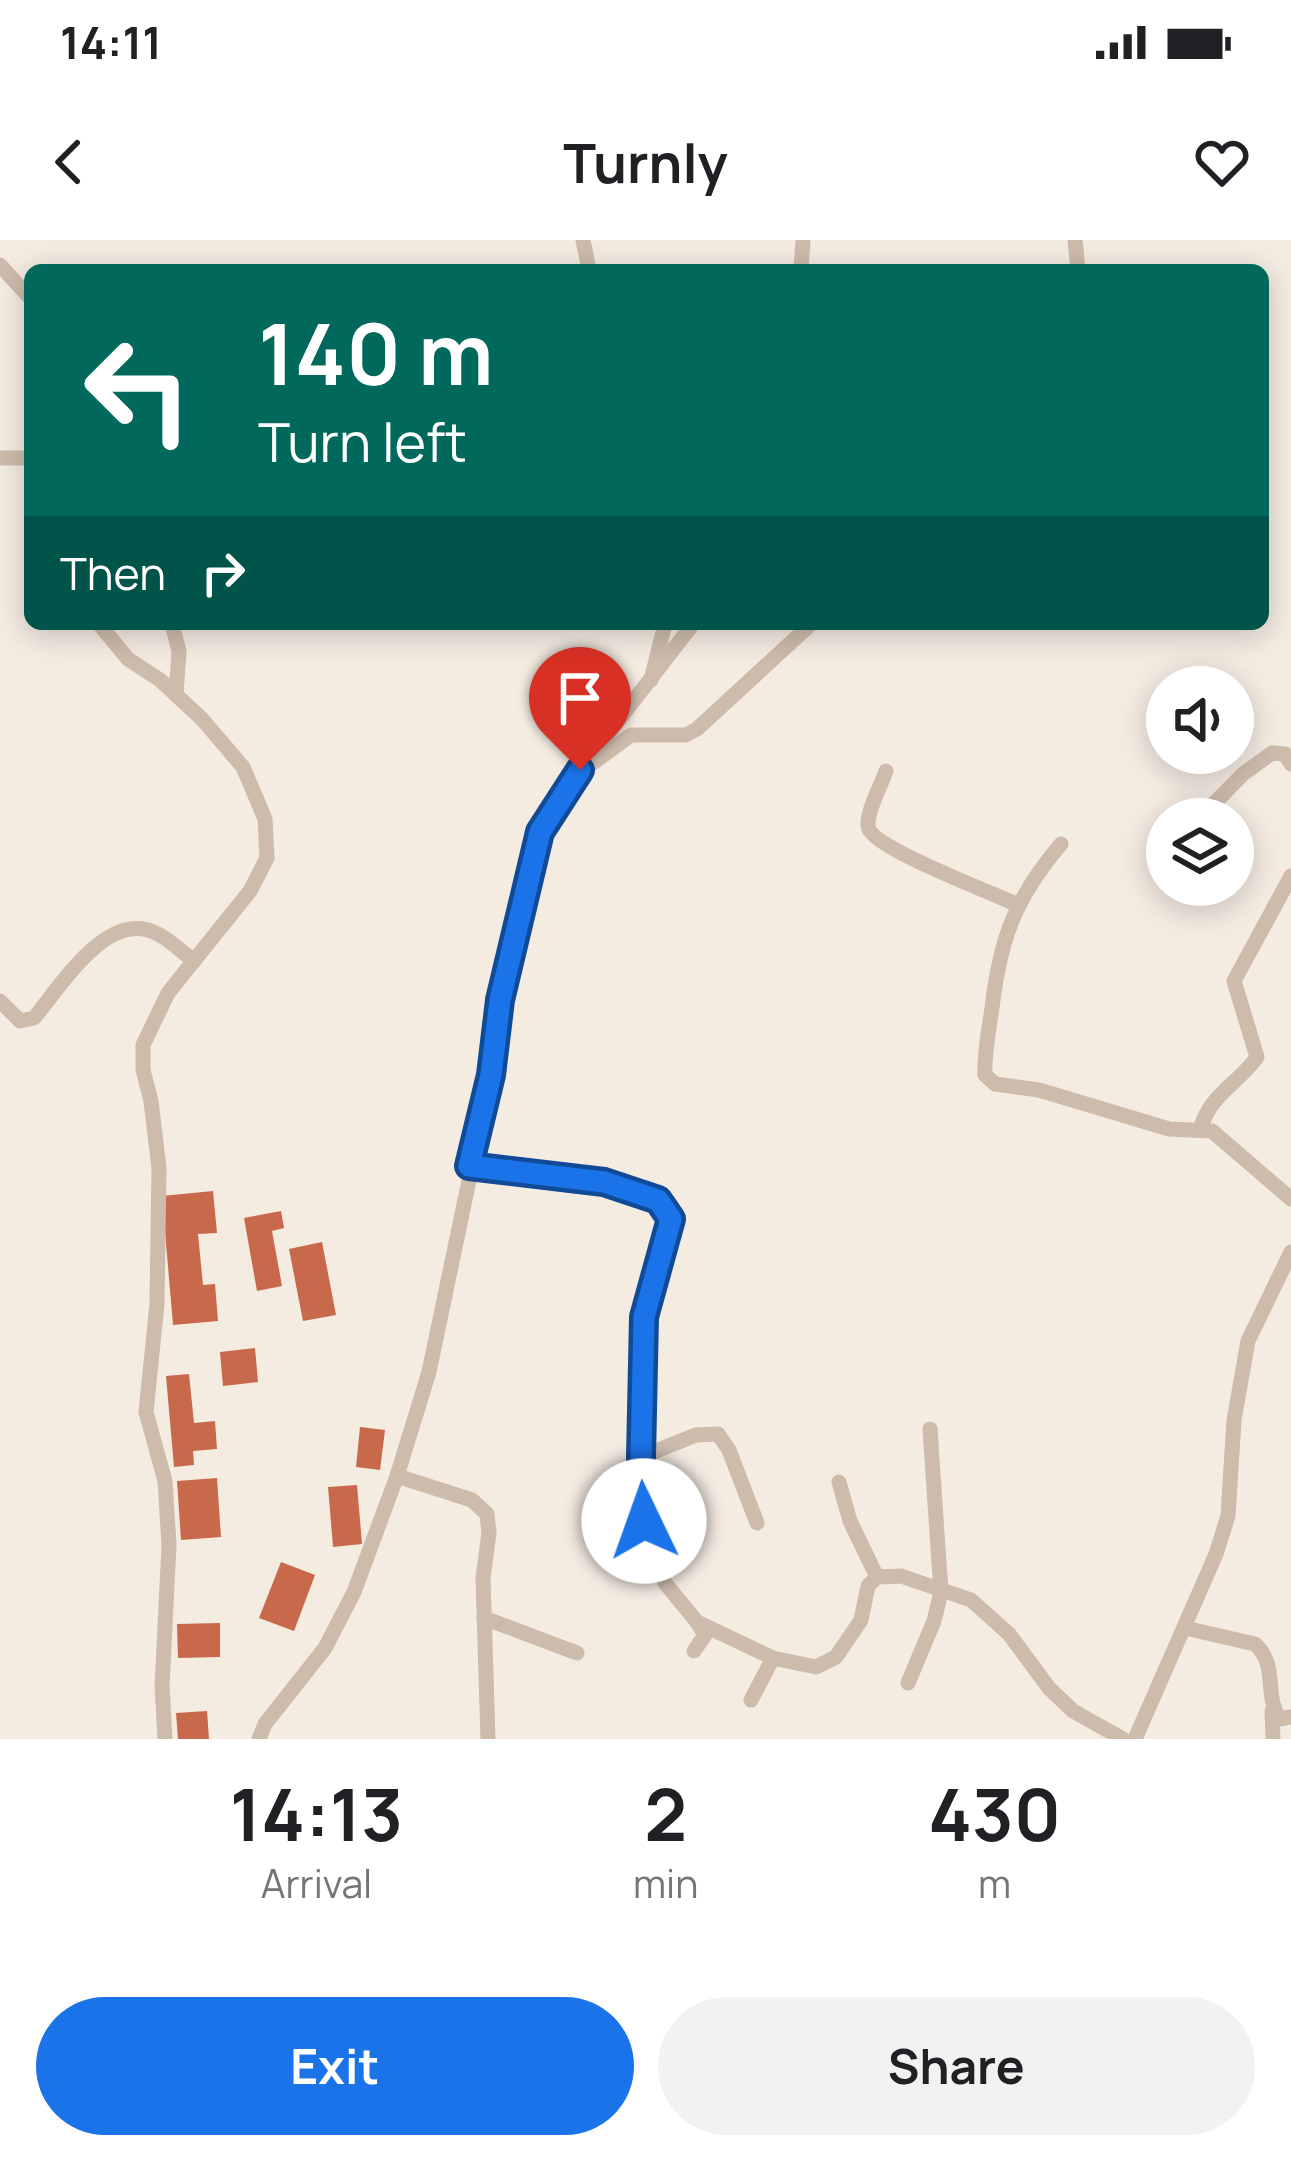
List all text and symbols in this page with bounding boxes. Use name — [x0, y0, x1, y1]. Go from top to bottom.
text: 14:11 — [60, 11, 162, 73]
text: Turnly — [563, 125, 728, 199]
icon: back — [36, 129, 102, 195]
icon: heart — [1189, 129, 1255, 195]
text: 140 m — [258, 295, 494, 410]
icon: left — [60, 312, 216, 468]
text: Turn left — [258, 404, 467, 478]
icon: right — [190, 540, 256, 606]
text: Then — [60, 542, 166, 604]
pin — [529, 647, 631, 770]
icon: arrive — [547, 665, 613, 731]
map controls — [1146, 666, 1254, 906]
button: sound — [1146, 666, 1254, 774]
button: layers — [1146, 798, 1254, 906]
position arrow — [581, 1458, 707, 1584]
text: 14:13 — [230, 1764, 403, 1863]
text: 2 — [644, 1764, 687, 1863]
text: 430 — [928, 1764, 1061, 1863]
text: Arrival — [261, 1856, 372, 1910]
text: min — [633, 1856, 698, 1910]
text: m — [978, 1856, 1011, 1910]
button: Exit — [36, 1997, 634, 2135]
button: Share — [658, 1997, 1255, 2135]

